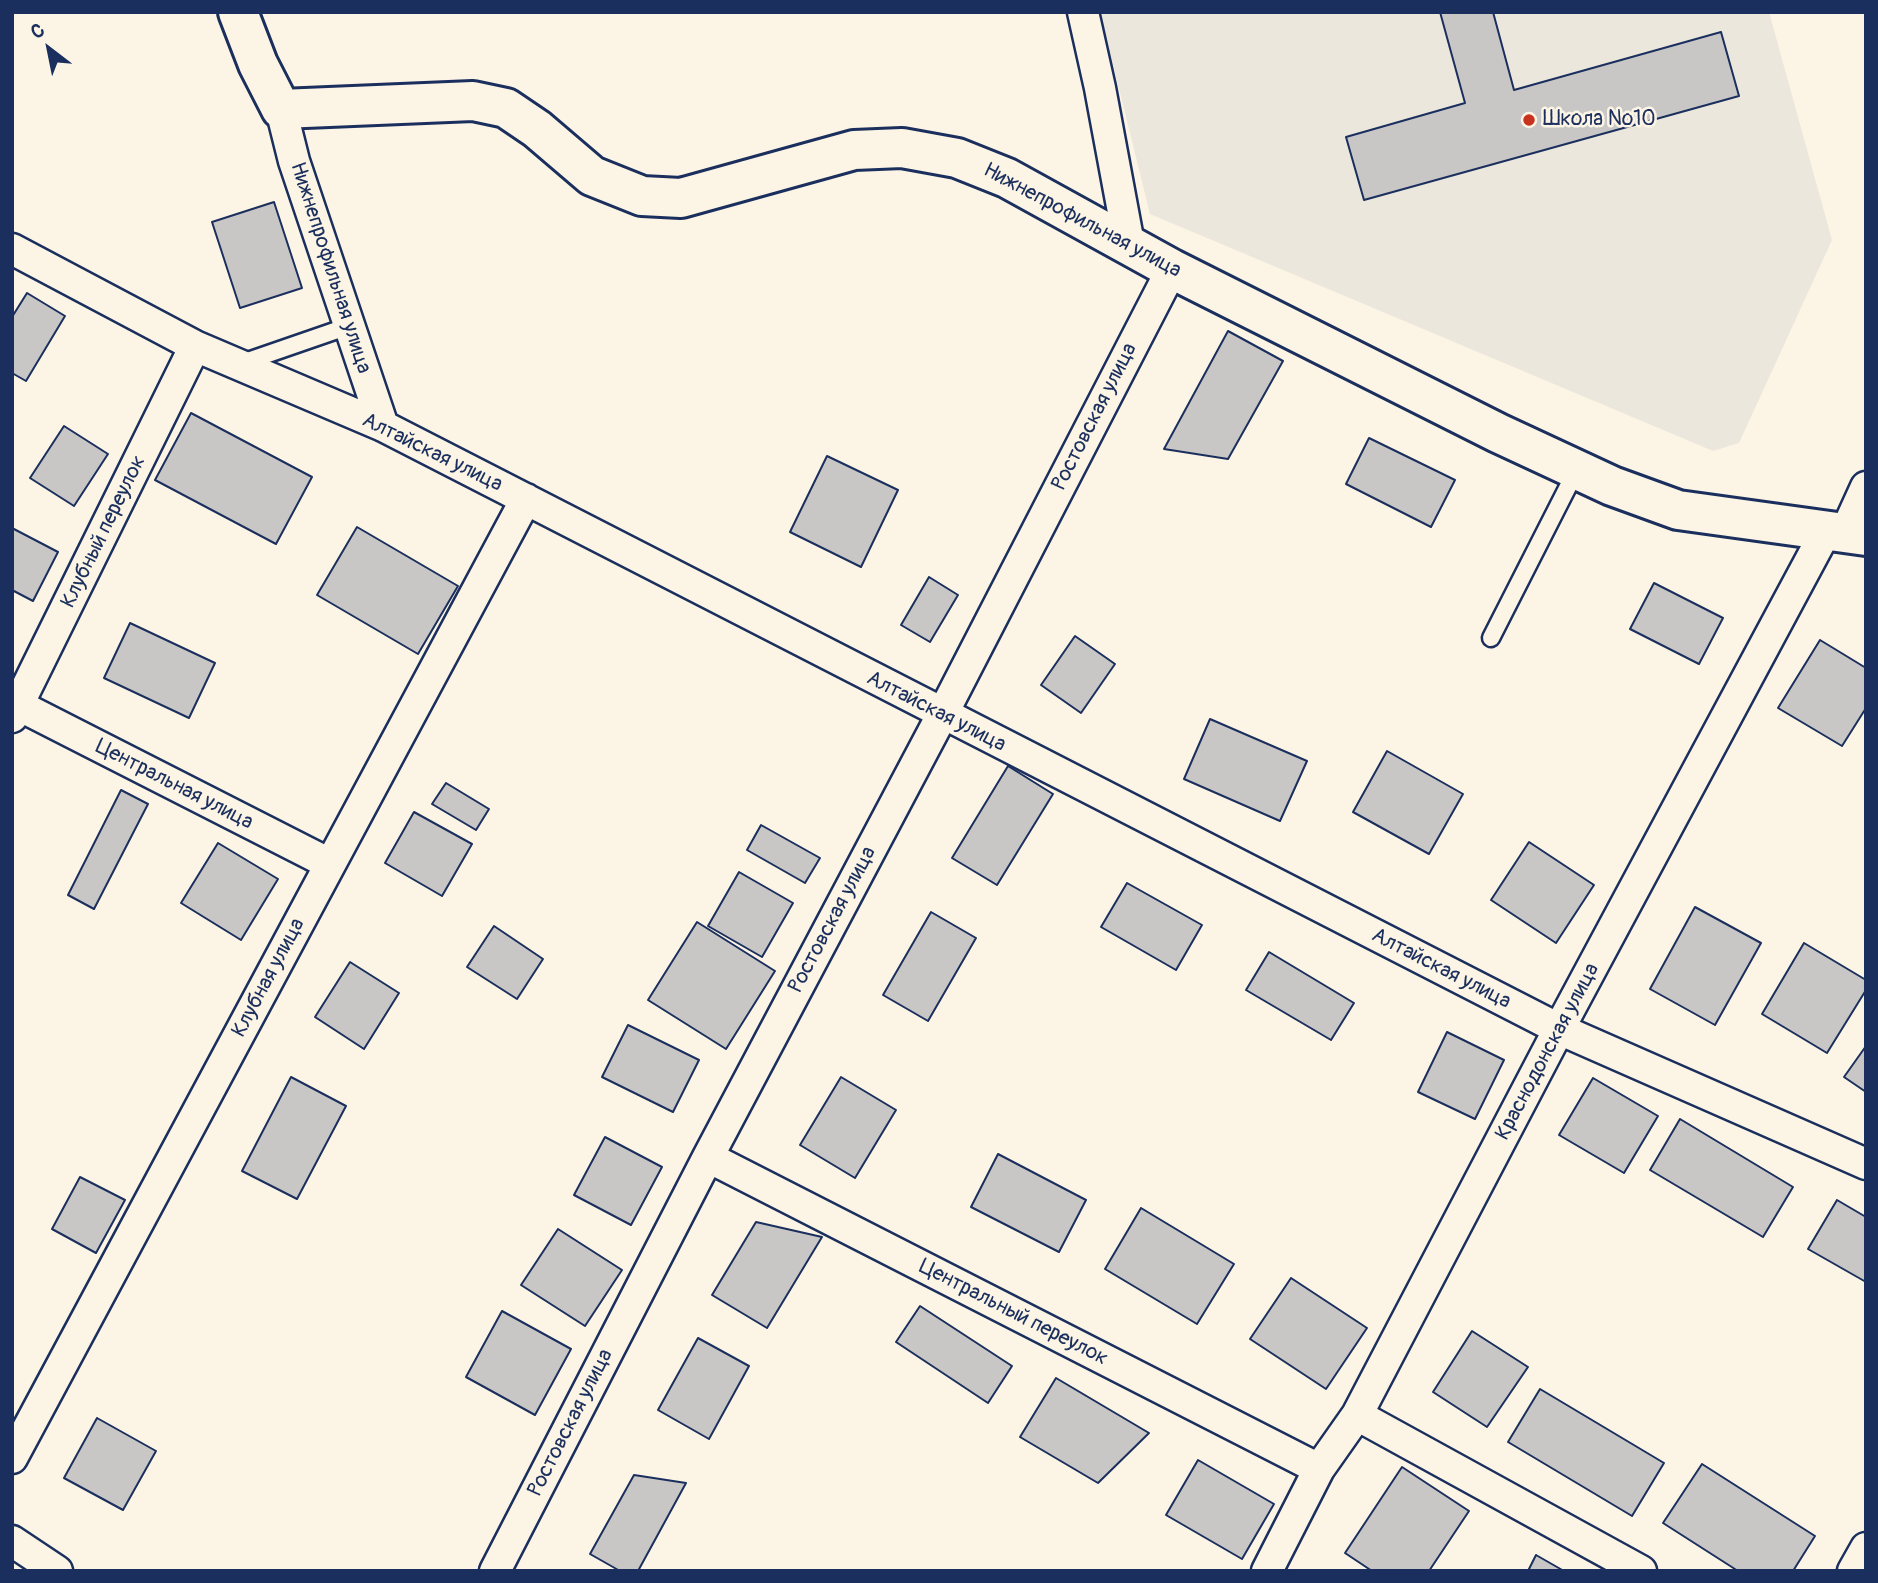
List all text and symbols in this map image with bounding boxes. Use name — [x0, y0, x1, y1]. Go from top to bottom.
north arrow — [14, 14, 84, 84]
text: С — [27, 18, 49, 44]
place label: Школа №10 — [1543, 107, 1656, 133]
marker: Школа №10 — [1521, 112, 1537, 128]
street label: Нижнепрофильная улица — [979, 158, 1185, 284]
street label: Нижнепрофильная улица — [284, 159, 376, 377]
street label: Ростовская улица — [1047, 339, 1143, 495]
street label: Алтайская улица — [358, 408, 506, 498]
street label: Клубный переулок — [56, 452, 152, 612]
street label: Алтайская улица — [862, 666, 1010, 758]
street label: Центральная улица — [91, 734, 257, 836]
street label: Ростовская улица — [784, 843, 882, 997]
street label: Клубная улица — [227, 914, 311, 1042]
street label: Алтайская улица — [1367, 923, 1515, 1015]
street label: Краснодонская улица — [1491, 959, 1605, 1145]
street label: Центральный переулок — [914, 1254, 1112, 1372]
street label: Ростовская улица — [523, 1345, 619, 1501]

